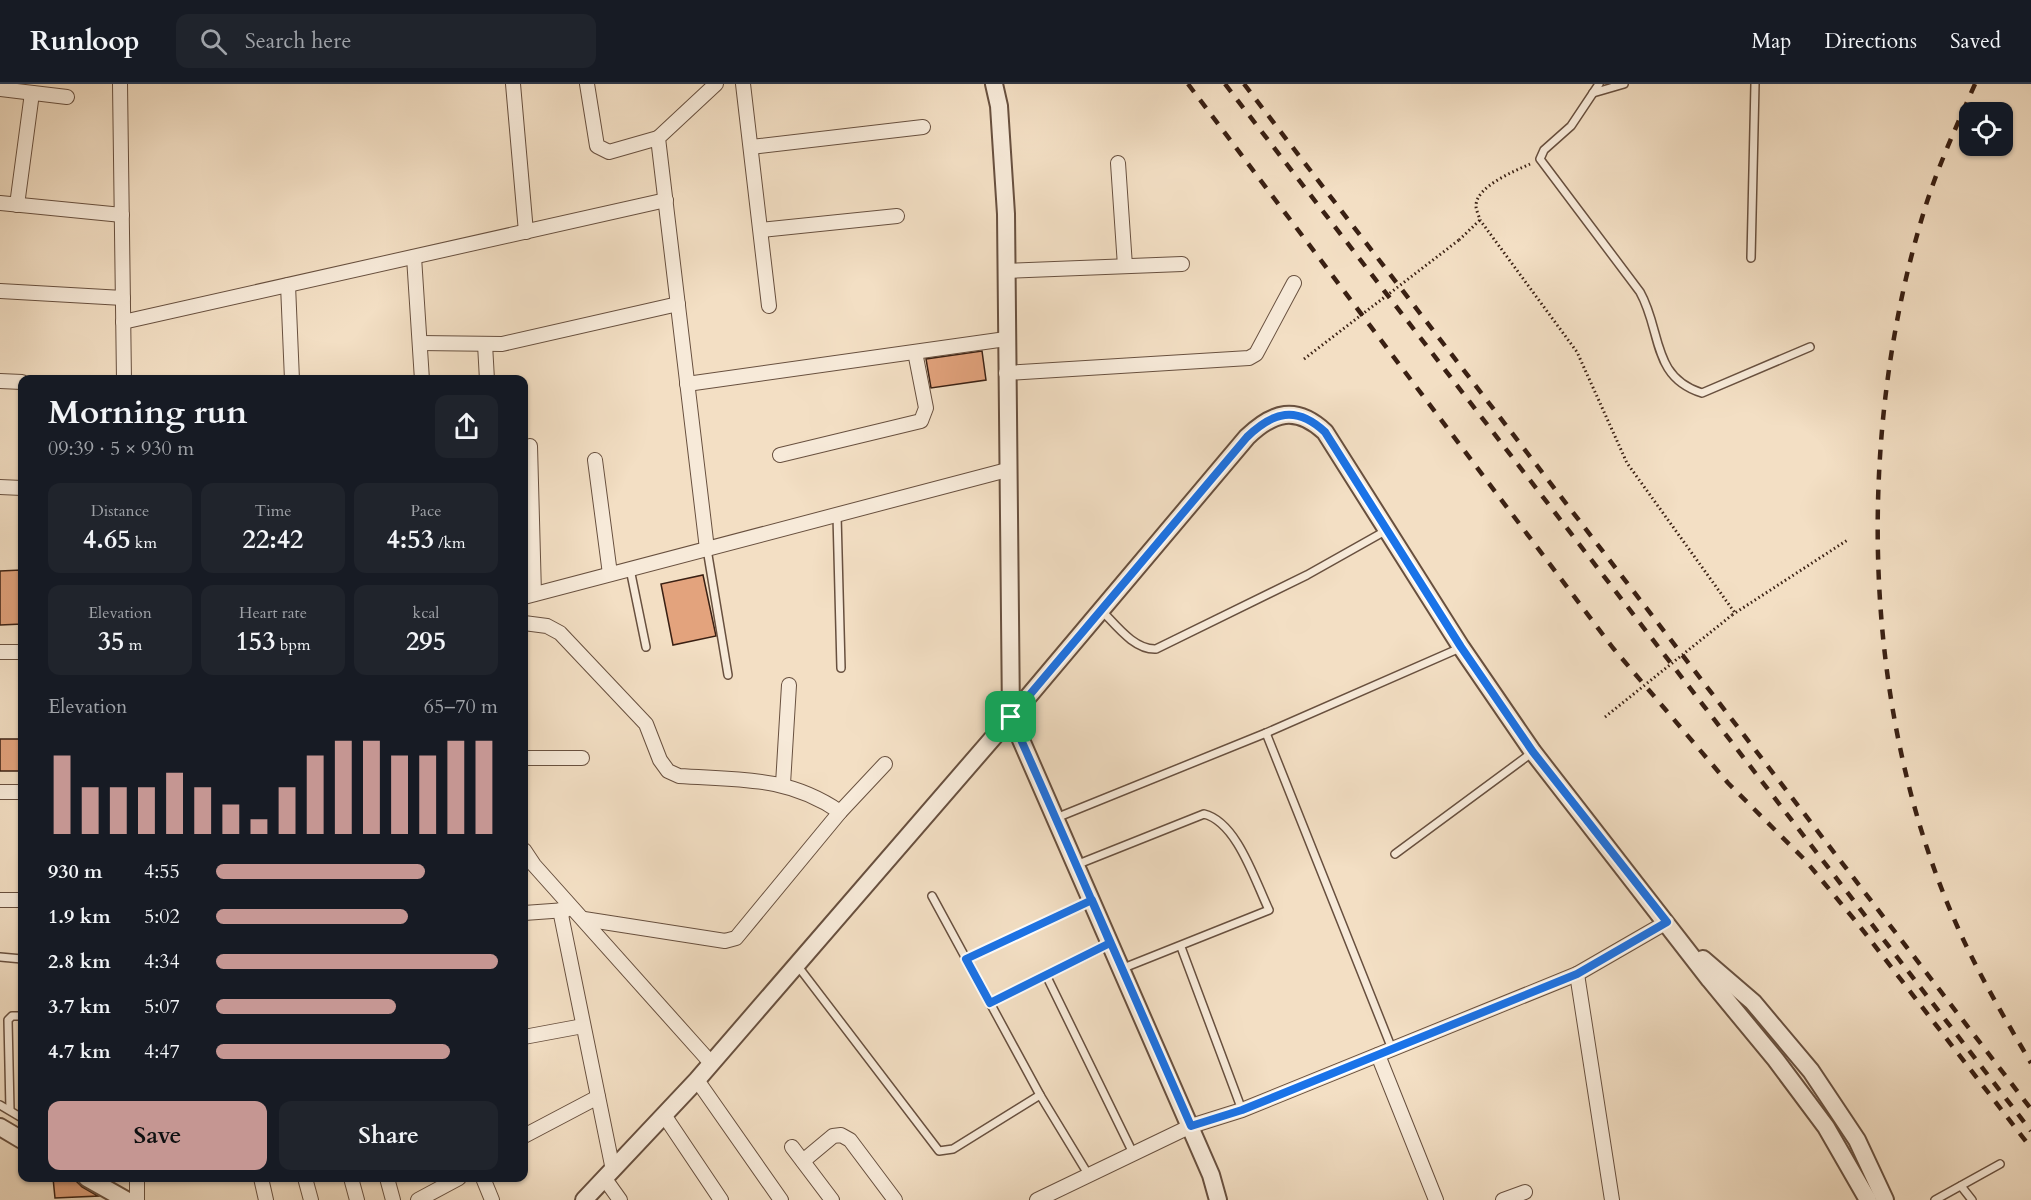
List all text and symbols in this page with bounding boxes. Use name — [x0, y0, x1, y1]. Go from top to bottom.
search box — [176, 14, 596, 68]
text: Runloop — [30, 22, 140, 60]
icon: search — [197, 25, 230, 58]
text: Search here — [245, 26, 351, 56]
text: Map — [1751, 27, 1791, 56]
text: Directions — [1824, 27, 1917, 56]
text: Saved — [1950, 27, 2001, 56]
map controls — [1959, 102, 2013, 156]
button: locate — [1959, 102, 2013, 156]
text: Morning run — [48, 390, 248, 435]
button: share — [435, 395, 498, 458]
text: 09:39 · 5 × 930 m — [48, 435, 194, 462]
text: Distance — [91, 500, 149, 522]
text: Time — [254, 500, 292, 522]
text: Pace — [411, 500, 441, 522]
text: 4.65 — [83, 522, 131, 557]
text: 22:42 — [243, 522, 303, 557]
text: 4:53 — [386, 522, 434, 557]
text: km — [131, 532, 157, 554]
text: /km — [434, 532, 466, 554]
text: Elevation — [88, 602, 152, 624]
text: Heart rate — [239, 602, 307, 624]
text: kcal — [413, 602, 439, 624]
text: 35 — [98, 624, 124, 659]
text: 153 — [236, 624, 276, 659]
text: 295 — [406, 624, 446, 659]
text: m — [124, 634, 142, 656]
text: bpm — [276, 634, 310, 656]
pin — [985, 691, 1036, 742]
text: Elevation — [48, 693, 127, 720]
text: 65–70 m — [424, 693, 498, 720]
icon: arrive — [994, 700, 1027, 733]
text: 930 m — [48, 858, 103, 885]
text: 4:55 — [144, 858, 180, 885]
text: 1.9 km — [48, 903, 111, 930]
text: 5:02 — [144, 903, 180, 930]
text: 2.8 km — [48, 948, 111, 975]
text: 4:34 — [144, 948, 180, 975]
text: 3.7 km — [48, 993, 111, 1020]
text: 5:07 — [144, 993, 180, 1020]
text: 4.7 km — [48, 1038, 111, 1065]
text: 4:47 — [144, 1038, 180, 1065]
button: Save — [48, 1101, 267, 1170]
button: Share — [279, 1101, 498, 1170]

